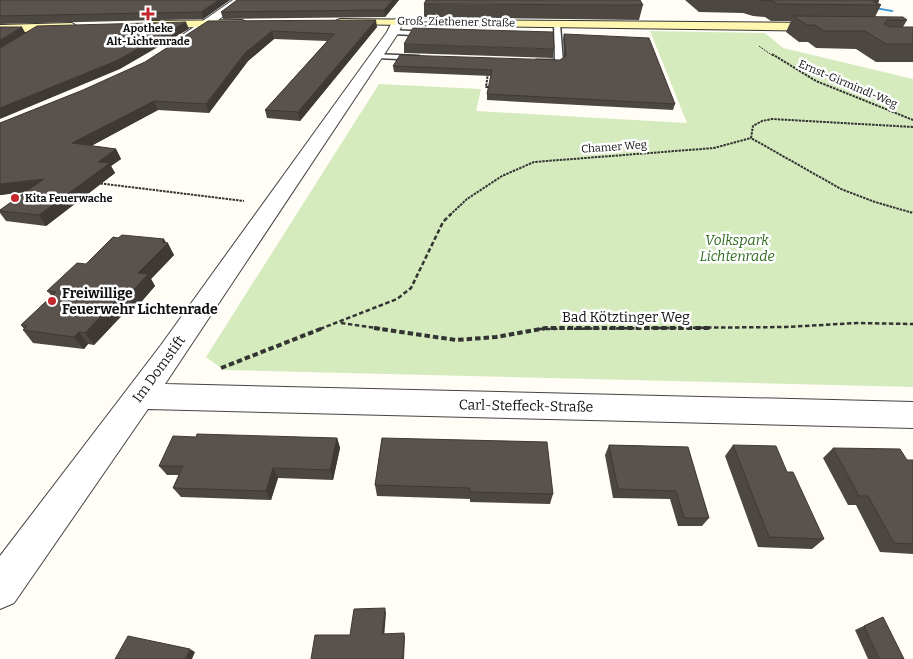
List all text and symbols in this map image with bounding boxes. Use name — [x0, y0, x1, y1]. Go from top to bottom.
marker: Apotheke Alt-Lichtenrade — [142, 8, 154, 20]
street label: Groß-Ziethener Straße — [397, 14, 515, 30]
place label: Apotheke Alt-Lichtenrade — [106, 22, 190, 48]
street label: Ernst-Girmindl-Weg — [797, 57, 899, 111]
street label: Chamer Weg — [581, 138, 647, 156]
marker: Kita Feuerwache — [9, 192, 21, 204]
place label: Kita Feuerwache — [25, 192, 112, 205]
park label: Volkspark Lichtenrade — [699, 232, 775, 265]
place label: Freiwillige Feuerwehr Lichtenrade — [62, 285, 218, 318]
marker: Freiwillige Feuerwehr Lichtenrade — [46, 295, 58, 307]
street label: Bad Kötztinger Weg — [562, 309, 690, 326]
street label: Im Domstift — [129, 332, 189, 406]
street label: Carl-Steffeck-Straße — [459, 396, 593, 416]

